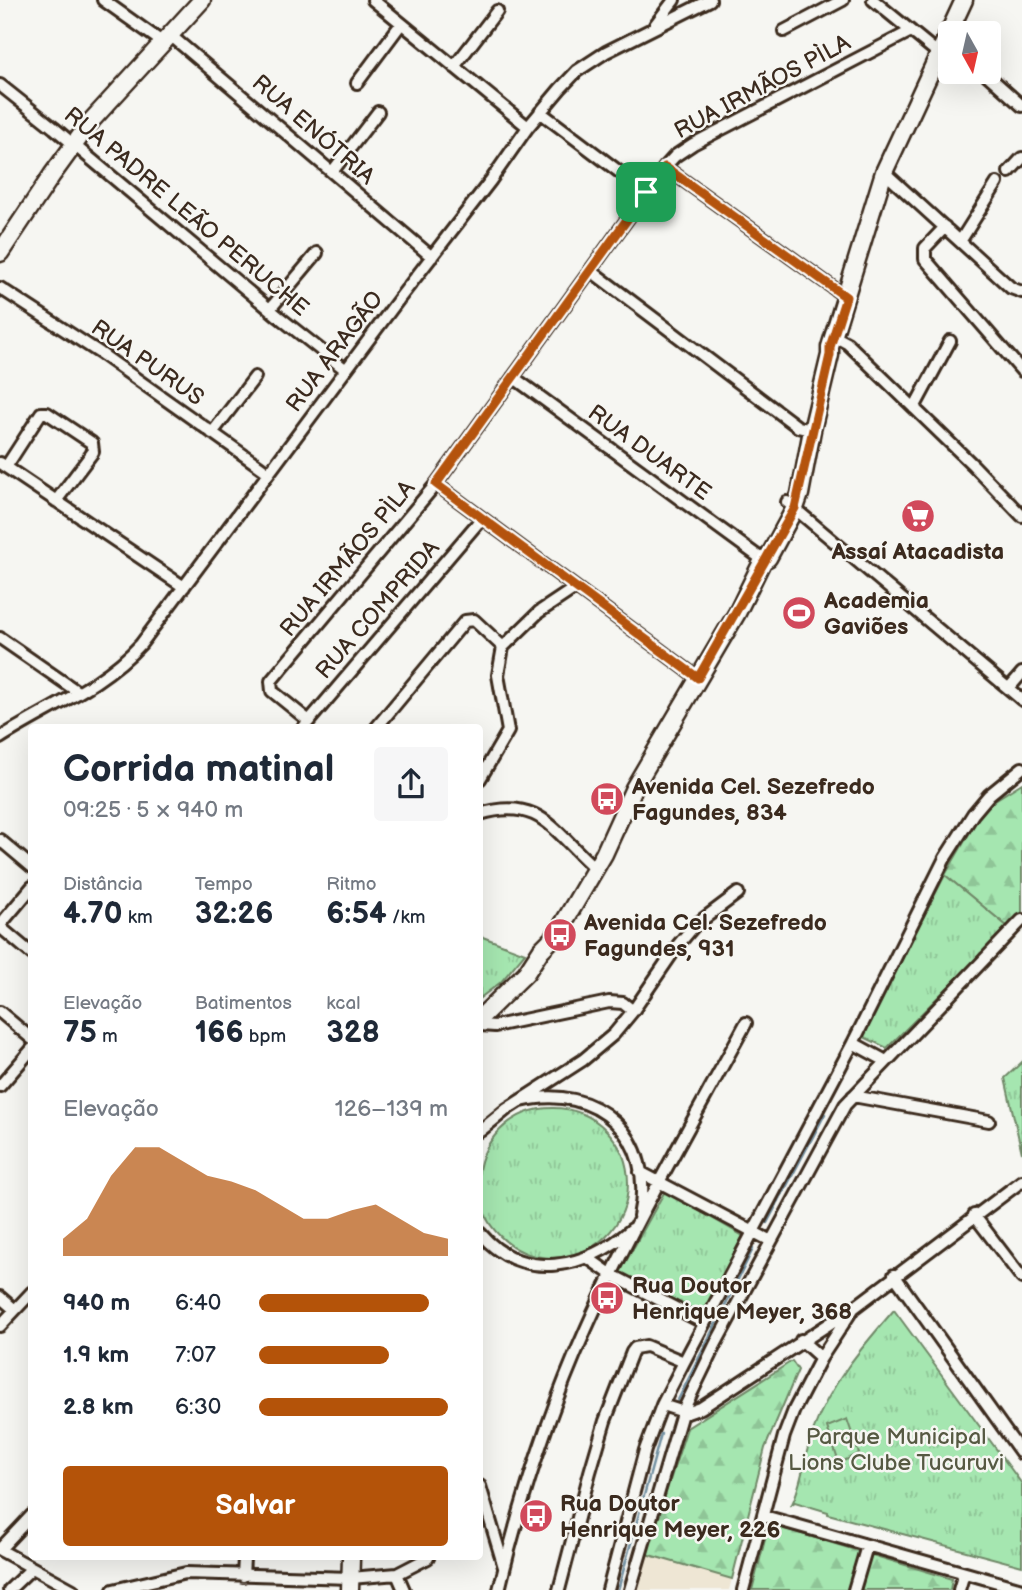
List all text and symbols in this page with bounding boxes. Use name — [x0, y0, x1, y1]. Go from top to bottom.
north arrow — [938, 21, 1001, 84]
map controls — [938, 21, 1001, 84]
street label: RUA IRMÃOS PÌLA — [670, 28, 856, 145]
street label: RUA ENÓTRIA — [246, 69, 381, 191]
street label: RUA PADRE LEÃO PERUCHE — [58, 101, 314, 322]
pin — [616, 162, 676, 222]
icon: arrive — [627, 173, 665, 211]
street label: RUA ARAGÃO — [280, 286, 389, 418]
street label: RUA PURUS — [86, 314, 209, 412]
street label: RUA DUARTE — [582, 399, 716, 507]
street label: RUA IRMÃOS PÌLA — [274, 474, 422, 642]
supermarket icon: Assaí Atacadista — [899, 497, 937, 535]
street label: RUA COMPRIDA — [310, 534, 446, 685]
place label: Assaí Atacadista — [831, 538, 1004, 566]
place label: Academia Gaviões — [823, 587, 929, 641]
sports icon: Academia Gaviões — [780, 594, 818, 632]
text: Corrida matinal — [63, 747, 334, 792]
button: share — [374, 747, 448, 821]
place label: Avenida Cel. Sezefredo Fagundes, 834 — [631, 773, 875, 827]
bus stop icon: Avenida Cel. Sezefredo Fagundes, 834 — [588, 780, 626, 818]
text: 09:25 · 5 × 940 m — [63, 796, 243, 824]
text: Distância — [63, 873, 143, 896]
text: Tempo — [195, 873, 253, 896]
text: Ritmo — [326, 873, 377, 896]
text: 4.70 — [63, 896, 123, 932]
text: 32:26 — [195, 896, 274, 932]
text: 6:54 — [326, 896, 387, 932]
text: km — [123, 906, 153, 929]
text: /km — [387, 906, 425, 929]
place label: Avenida Cel. Sezefredo Fagundes, 931 — [583, 909, 827, 963]
bus stop icon: Avenida Cel. Sezefredo Fagundes, 931 — [541, 916, 579, 954]
text: Elevação — [63, 992, 142, 1015]
text: Batimentos — [195, 992, 292, 1015]
text: kcal — [326, 992, 360, 1015]
text: 75 — [63, 1015, 97, 1051]
text: 166 — [195, 1015, 244, 1051]
text: 328 — [326, 1015, 380, 1051]
text: m — [97, 1025, 118, 1048]
text: bpm — [244, 1025, 286, 1048]
text: Elevação — [63, 1095, 159, 1123]
text: 126–139 m — [335, 1095, 448, 1123]
place label: Rua Doutor Henrique Meyer, 368 — [632, 1272, 852, 1326]
bus stop icon: Rua Doutor Henrique Meyer, 368 — [588, 1279, 626, 1317]
text: 940 m — [63, 1289, 130, 1317]
text: 6:40 — [175, 1289, 221, 1317]
text: 1.9 km — [63, 1341, 129, 1369]
text: 7:07 — [175, 1341, 216, 1369]
text: 2.8 km — [63, 1393, 134, 1421]
text: 6:30 — [175, 1393, 221, 1421]
park label: Parque Municipal Lions Clube Tucuruvi — [788, 1423, 1004, 1477]
button: Salvar — [63, 1466, 448, 1546]
place label: Rua Doutor Henrique Meyer, 226 — [560, 1490, 781, 1544]
bus stop icon: Rua Doutor Henrique Meyer, 226 — [517, 1497, 555, 1535]

